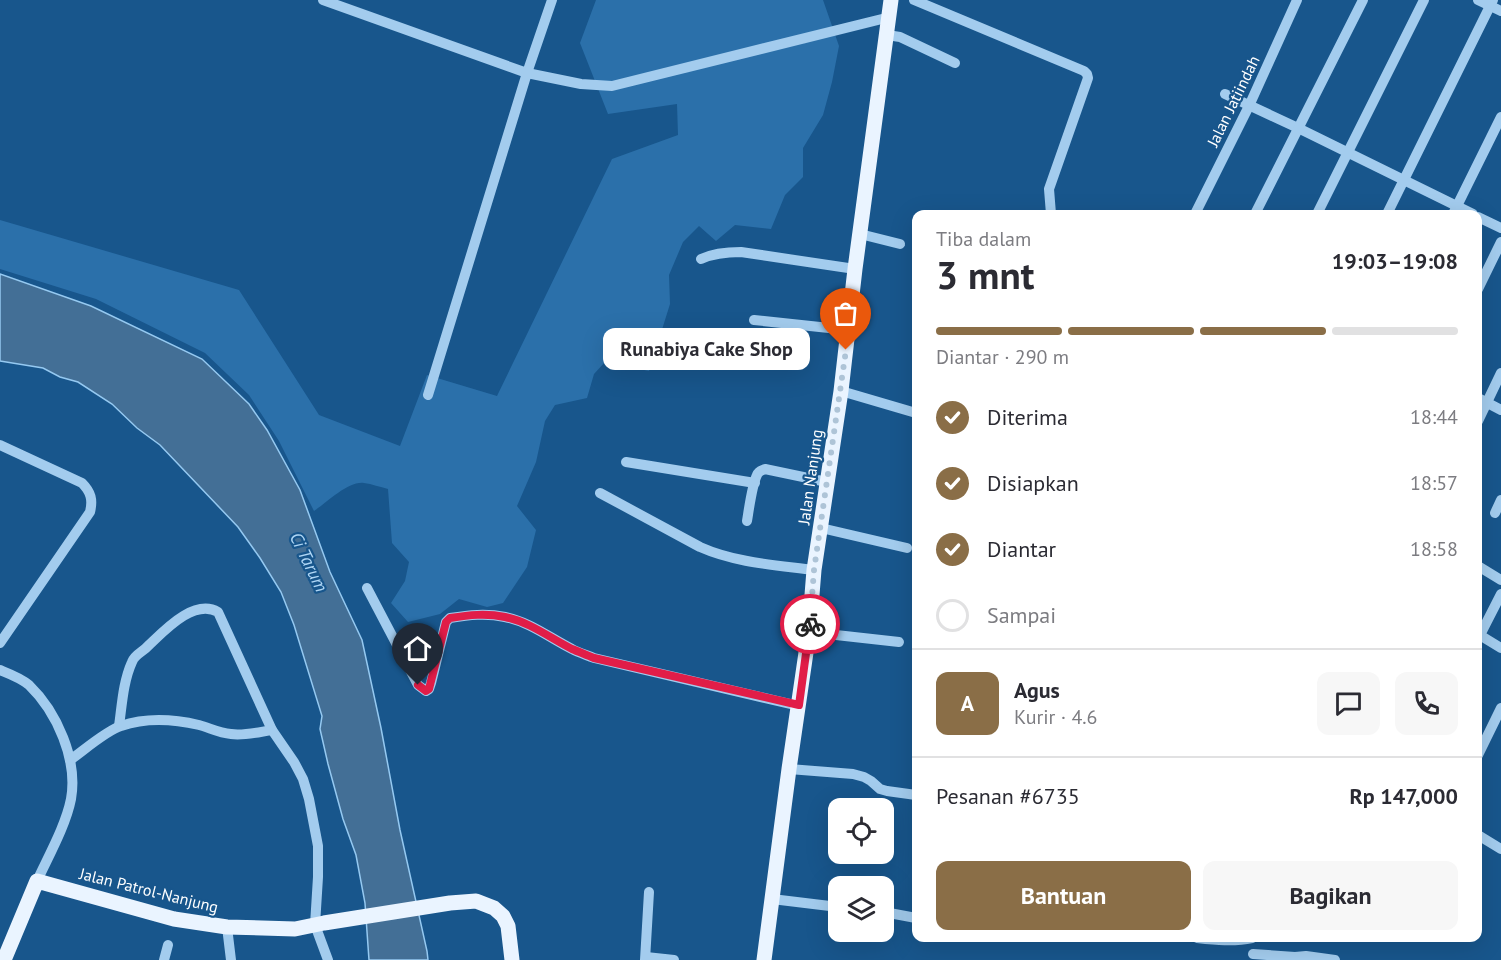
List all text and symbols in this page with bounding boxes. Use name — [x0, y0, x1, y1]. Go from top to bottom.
street label: Jalan Jatiindah — [1202, 52, 1264, 151]
text: Tiba dalam — [936, 226, 1031, 252]
text: 19:03–19:08 — [1332, 247, 1458, 275]
text: 3 mnt — [936, 249, 1034, 300]
pin — [820, 288, 871, 350]
icon: bag — [829, 297, 862, 330]
callout: Runabiya Cake Shop — [603, 329, 810, 371]
text: Runabiya Cake Shop — [620, 336, 793, 362]
text: Diantar · 290 m — [936, 344, 1069, 370]
icon: check — [936, 401, 969, 434]
text: Diterima — [987, 403, 1068, 431]
text: 18:44 — [1410, 404, 1458, 430]
street label: Jalan Nanjung — [793, 428, 827, 527]
icon: check — [936, 467, 969, 500]
text: Disiapkan — [987, 469, 1079, 497]
text: 18:57 — [1410, 470, 1458, 496]
water label: Ci Tarum — [285, 528, 333, 596]
icon: check — [936, 533, 969, 566]
text: Diantar — [987, 535, 1056, 563]
text: 18:58 — [1410, 536, 1458, 562]
courier — [780, 594, 840, 654]
text: Sampai — [987, 601, 1056, 629]
icon: bike — [794, 608, 827, 641]
pin — [392, 623, 443, 685]
icon: home — [401, 632, 434, 665]
button: chat — [1317, 672, 1380, 735]
button: phone — [1395, 672, 1458, 735]
text: Agus — [1014, 676, 1060, 704]
text: A — [961, 689, 974, 717]
text: Kurir · 4.6 — [1014, 704, 1097, 730]
text: Pesanan #6735 — [936, 782, 1080, 810]
text: Rp 147,000 — [1350, 782, 1458, 810]
map controls — [828, 798, 894, 942]
button: locate — [828, 798, 894, 864]
button: Bantuan — [936, 861, 1191, 930]
button: Bagikan — [1203, 861, 1458, 930]
street label: Jalan Patrol-Nanjung — [77, 863, 220, 917]
button: layers — [828, 876, 894, 942]

